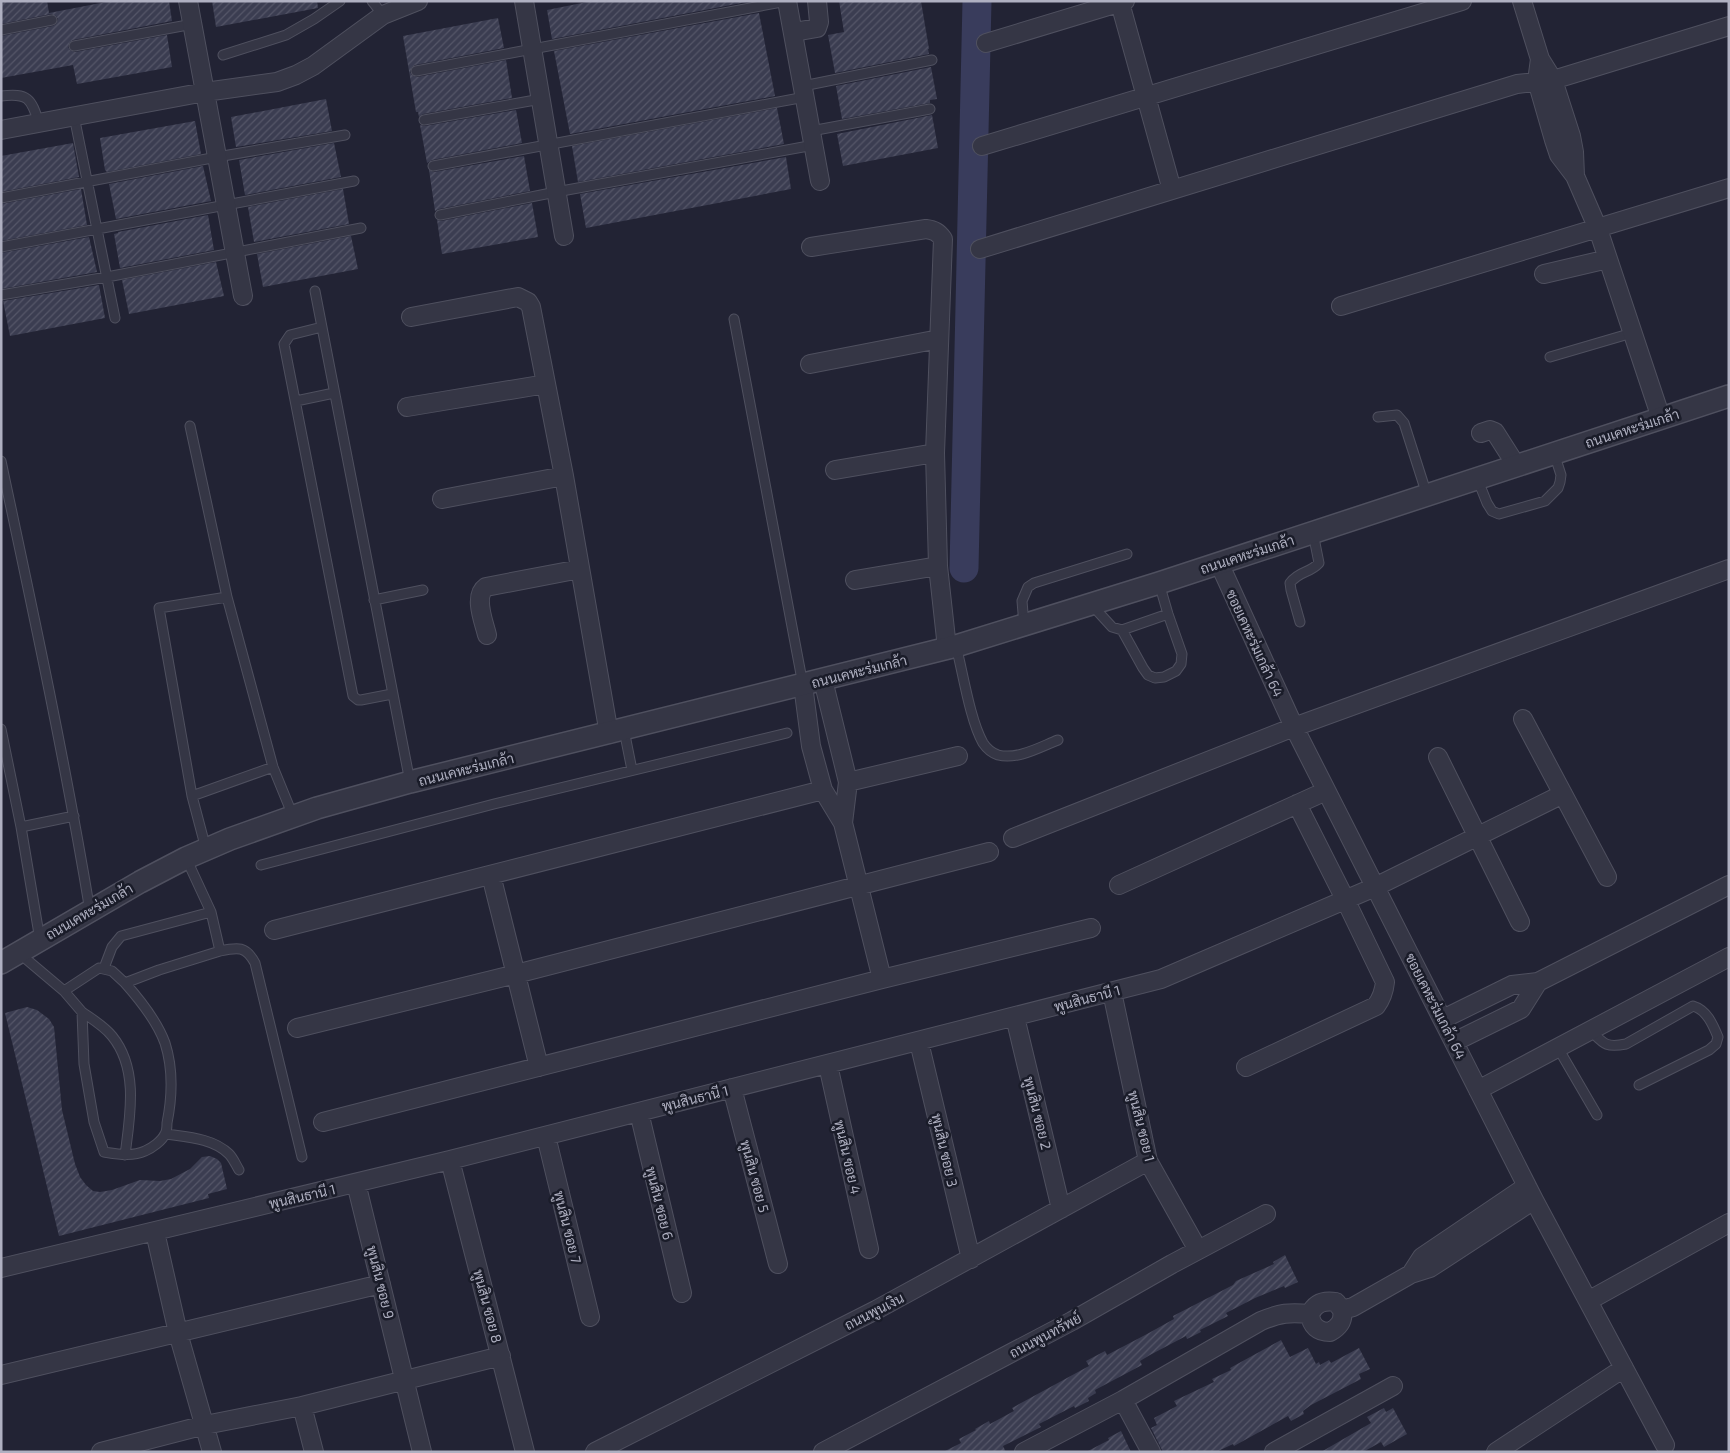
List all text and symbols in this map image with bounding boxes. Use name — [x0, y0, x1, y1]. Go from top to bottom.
street label: ถนนเคหะร่มเกล้า — [1583, 405, 1681, 451]
street label: ถนนเคหะร่มเกล้า — [1198, 531, 1296, 577]
street label: ซอยเคหะร่มเกล้า 64 — [1223, 587, 1287, 699]
street label: ถนนเคหะร่มเกล้า — [809, 651, 909, 691]
street label: ถนนเคหะร่มเกล้า — [416, 749, 516, 789]
street label: ถนนเคหะร่มเกล้า — [42, 879, 136, 943]
street label: ซอยเคหะร่มเกล้า 64 — [1402, 950, 1470, 1062]
street label: พูนสินธานี 1 — [1052, 981, 1123, 1017]
street label: พูนสิน ซอย 2 — [1019, 1075, 1055, 1152]
street label: พูนสินธานี 1 — [660, 1082, 731, 1116]
street label: พูนสิน ซอย 1 — [1123, 1089, 1159, 1164]
street label: พูนสิน ซอย 3 — [926, 1112, 962, 1189]
street label: พูนสิน ซอย 4 — [829, 1118, 865, 1196]
street label: พูนสิน ซอย 5 — [735, 1138, 773, 1215]
street label: พูนสิน ซอย 6 — [641, 1164, 677, 1242]
street label: พูนสินธานี 1 — [267, 1180, 338, 1214]
street label: พูนสิน ซอย 7 — [549, 1189, 585, 1266]
street label: พูนสิน ซอย 9 — [362, 1243, 398, 1321]
street label: พูนสิน ซอย 8 — [468, 1267, 506, 1345]
street label: ถนนพูนเงิน — [841, 1289, 908, 1335]
street label: ถนนพูนทรัพย์ — [1006, 1309, 1085, 1363]

